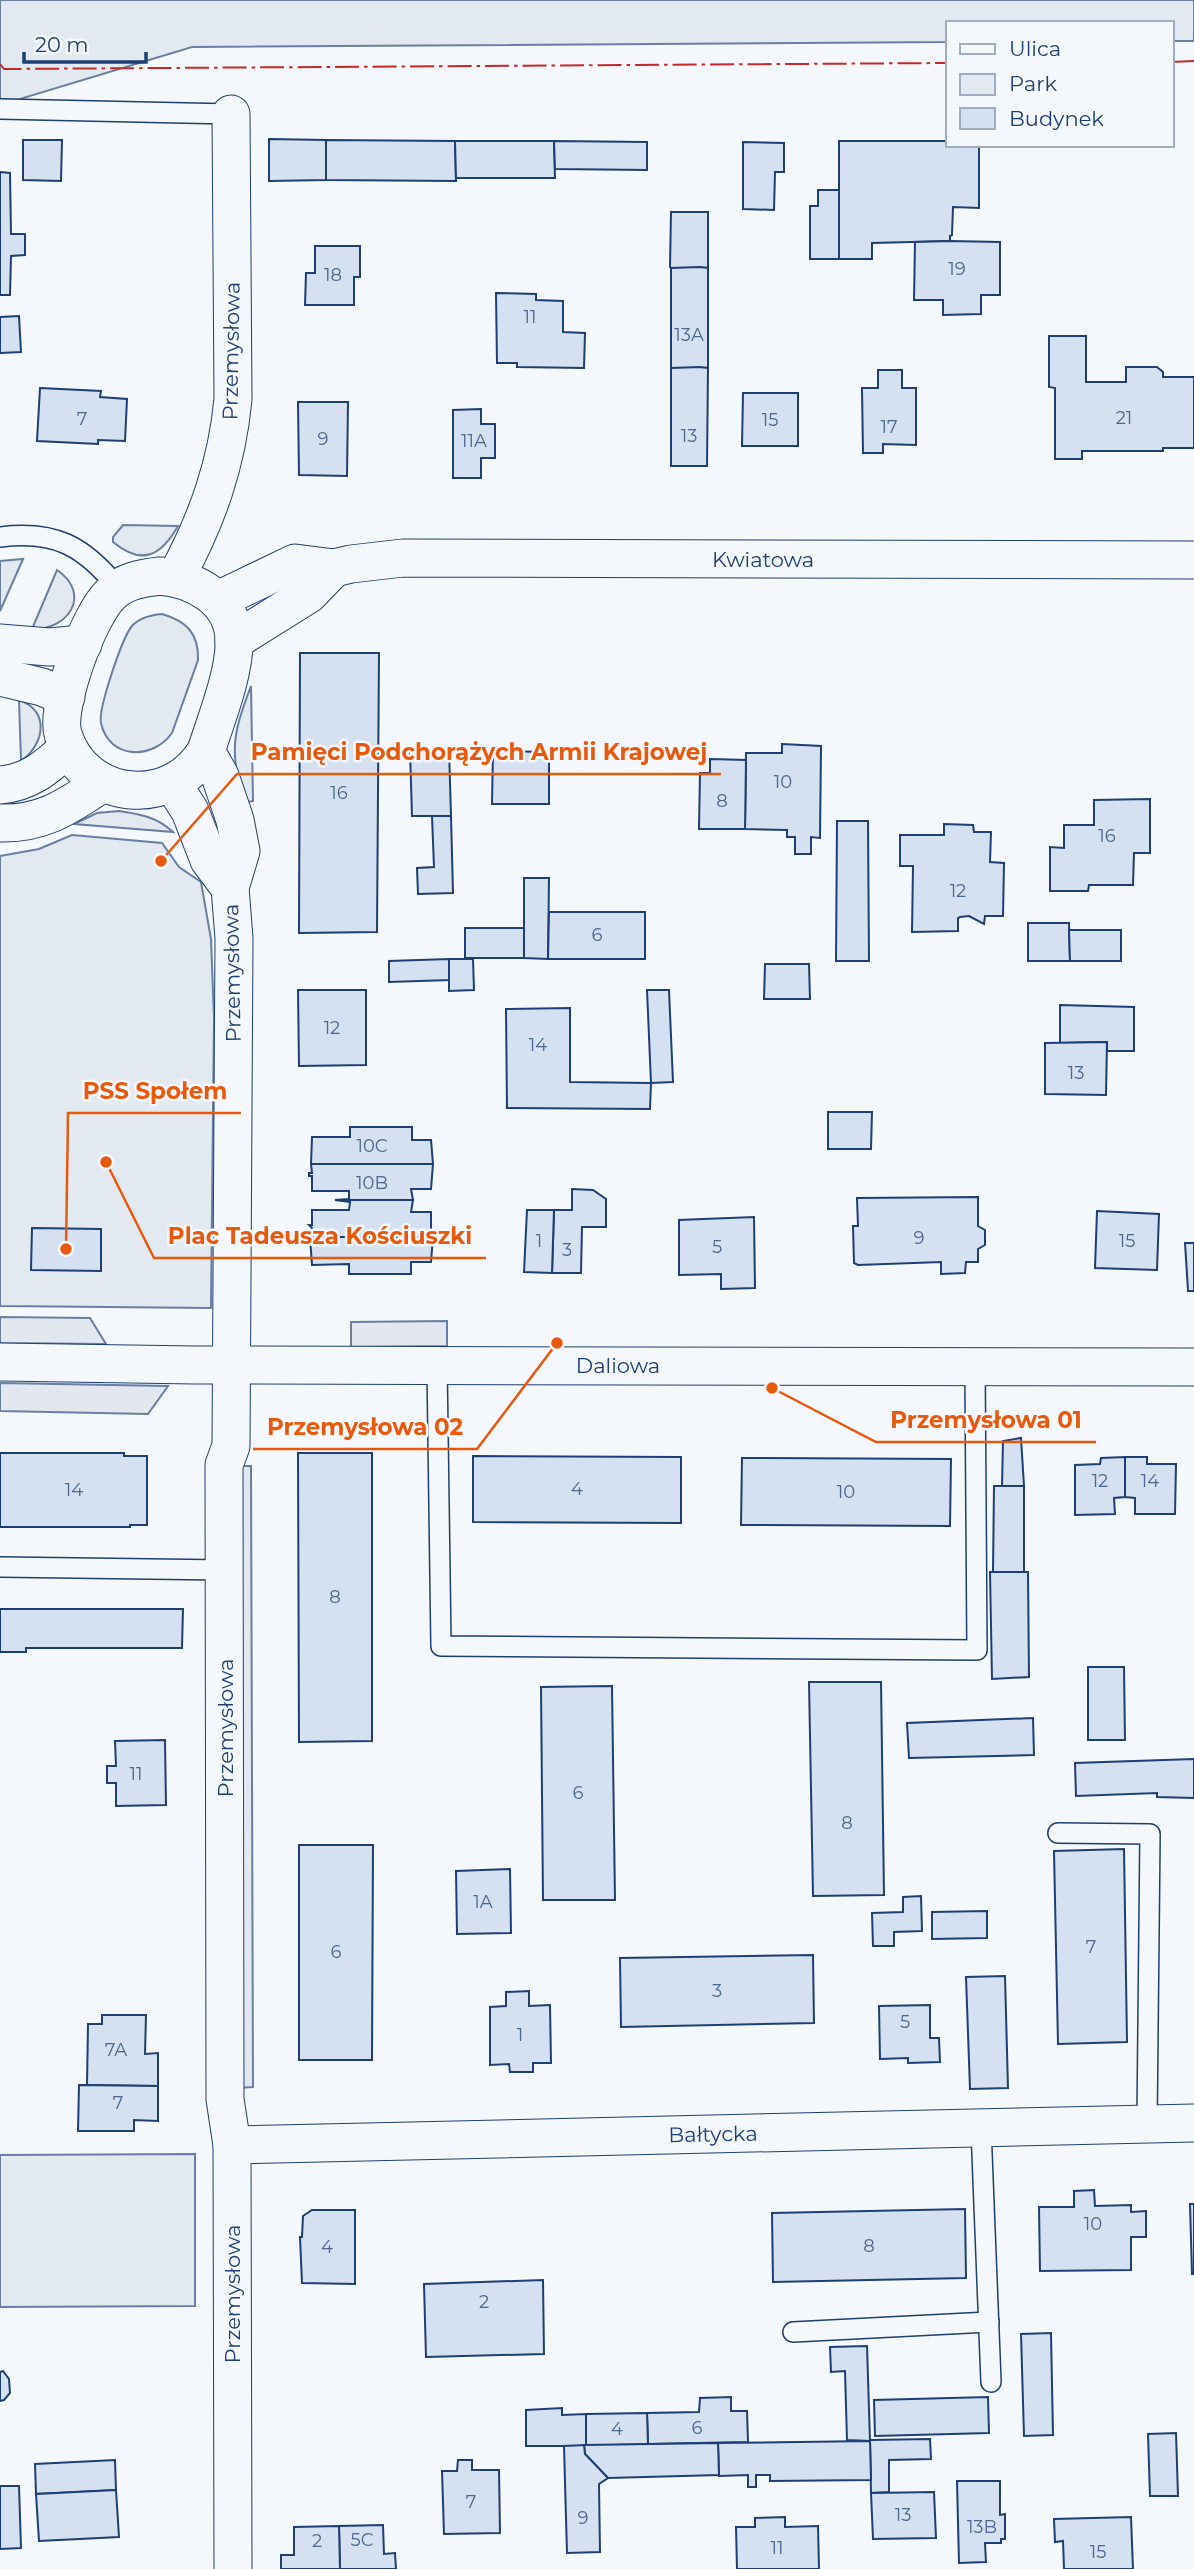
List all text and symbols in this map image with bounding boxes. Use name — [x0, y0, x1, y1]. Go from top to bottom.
scale bar — [24, 21, 147, 65]
legend — [946, 21, 1173, 147]
text: 20 m — [35, 32, 89, 57]
text: Ulica — [1009, 36, 1061, 61]
text: Park — [1009, 71, 1057, 96]
text: Budynek — [1009, 106, 1104, 131]
house number: 19 — [948, 258, 966, 280]
house number: 18 — [324, 264, 342, 286]
street label: Przemysłowa — [217, 281, 245, 421]
house number: 11 — [524, 306, 537, 328]
house number: 13A — [674, 324, 704, 346]
house number: 21 — [1116, 407, 1132, 429]
house number: 7 — [77, 408, 87, 430]
house number: 15 — [762, 409, 778, 431]
house number: 17 — [880, 416, 898, 438]
house number: 13 — [681, 425, 697, 447]
house number: 9 — [318, 428, 329, 450]
house number: 11A — [461, 430, 487, 452]
street label: Kwiatowa — [712, 547, 814, 572]
callout: Pamięci Podchorążych Armii Krajowej — [237, 730, 721, 774]
text: Pamięci Podchorążych Armii Krajowej — [251, 738, 707, 766]
house number: 10 — [774, 771, 792, 793]
house number: 16 — [330, 782, 348, 804]
house number: 8 — [716, 790, 728, 812]
house number: 16 — [1098, 825, 1116, 847]
house number: 12 — [950, 880, 966, 902]
street label: Przemysłowa — [218, 903, 246, 1043]
house number: 6 — [592, 924, 603, 946]
house number: 12 — [324, 1017, 340, 1039]
house number: 14 — [529, 1034, 547, 1056]
house number: 13 — [1068, 1062, 1084, 1084]
callout: PSS Społem — [68, 1069, 241, 1113]
text: PSS Społem — [83, 1077, 227, 1105]
house number: 10C — [356, 1135, 388, 1157]
house number: 10B — [356, 1172, 388, 1194]
callout: Plac Tadeusza Kościuszki — [154, 1214, 486, 1258]
text: Plac Tadeusza Kościuszki — [168, 1222, 472, 1250]
house number: 9 — [914, 1227, 925, 1249]
house number: 1 — [536, 1230, 542, 1252]
house number: 15 — [1119, 1230, 1135, 1252]
house number: 5 — [712, 1236, 722, 1258]
house number: 3 — [562, 1239, 572, 1261]
street label: Daliowa — [576, 1353, 660, 1378]
callout: Przemysłowa 01 — [876, 1398, 1096, 1442]
callout: Przemysłowa 02 — [253, 1405, 477, 1449]
text: Przemysłowa 01 — [890, 1406, 1082, 1434]
text: Przemysłowa 02 — [267, 1413, 463, 1441]
house number: 12 — [1092, 1470, 1108, 1492]
house number: 14 — [1141, 1470, 1159, 1492]
house number: 4 — [571, 1478, 583, 1500]
house number: 14 — [65, 1479, 83, 1501]
house number: 10 — [837, 1481, 855, 1503]
house number: 8 — [329, 1586, 341, 1608]
street label: Przemysłowa — [213, 1659, 238, 1797]
house number: 11 — [130, 1763, 143, 1785]
house number: 6 — [573, 1782, 584, 1804]
house number: 8 — [841, 1812, 853, 1834]
house number: 1A — [473, 1891, 493, 1913]
house number: 7 — [1086, 1936, 1096, 1958]
house number: 6 — [331, 1941, 342, 1963]
house number: 3 — [712, 1980, 722, 2002]
house number: 5 — [900, 2011, 910, 2033]
house number: 1 — [517, 2024, 523, 2046]
house number: 7A — [105, 2039, 127, 2061]
house number: 7 — [113, 2092, 123, 2114]
street label: Bałtycka — [668, 2121, 758, 2147]
house number: 10 — [1084, 2213, 1102, 2235]
street label: Przemysłowa — [220, 2225, 245, 2363]
house number: 8 — [863, 2235, 875, 2257]
house number: 4 — [321, 2236, 333, 2258]
house number: 2 — [479, 2291, 489, 2313]
house number: 6 — [692, 2417, 703, 2439]
house number: 4 — [611, 2418, 623, 2440]
house number: 7 — [466, 2491, 476, 2513]
house number: 13 — [895, 2504, 911, 2526]
house number: 9 — [578, 2507, 589, 2529]
house number: 13B — [967, 2516, 997, 2538]
house number: 5C — [351, 2529, 374, 2551]
house number: 2 — [312, 2530, 322, 2552]
house number: 11 — [771, 2537, 784, 2559]
house number: 15 — [1090, 2541, 1106, 2563]

